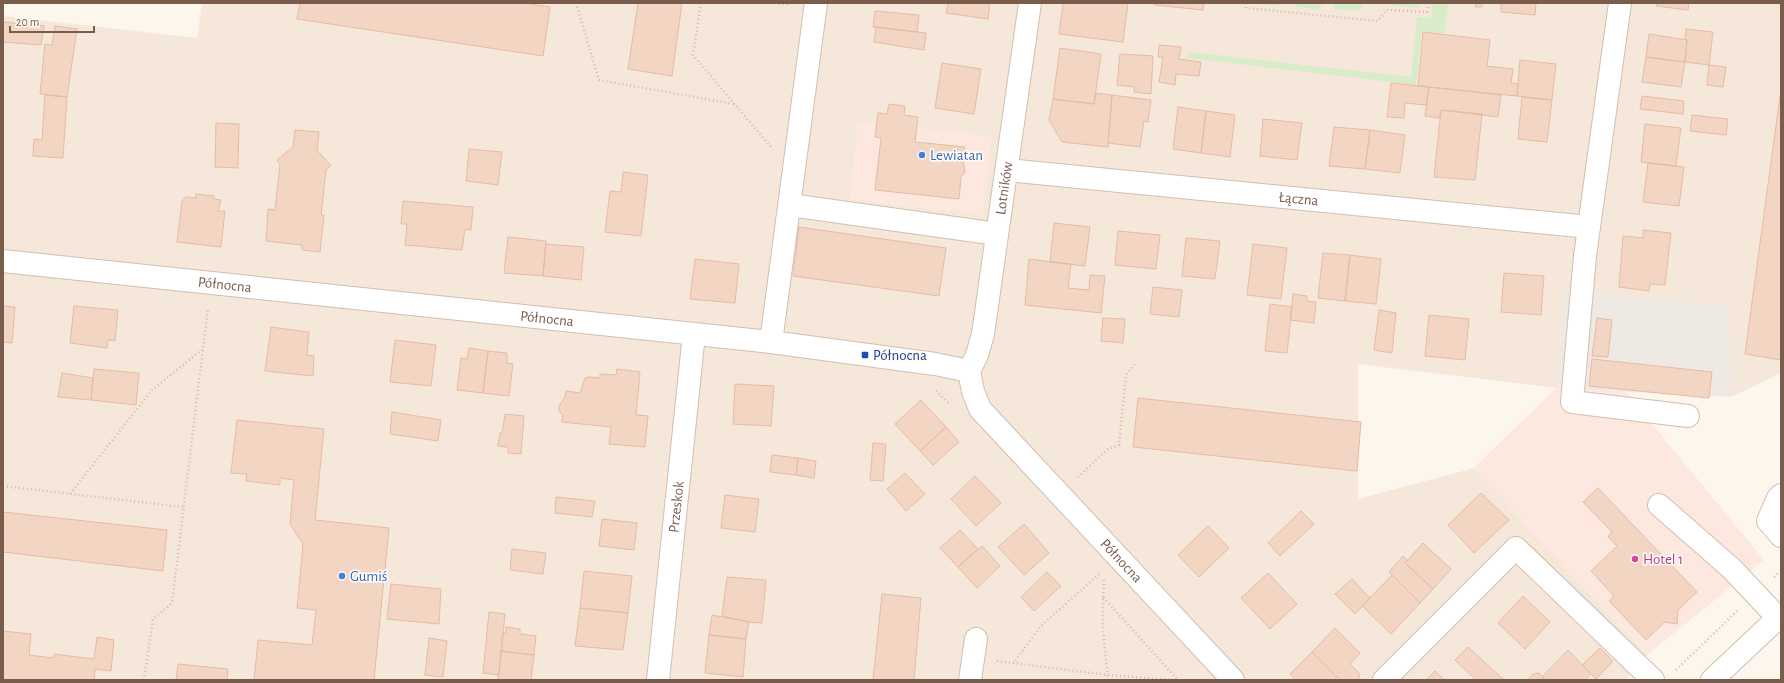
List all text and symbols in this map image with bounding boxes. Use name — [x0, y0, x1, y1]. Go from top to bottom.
scale bar — [10, 8, 94, 34]
text: 20 m — [16, 16, 39, 28]
place label: Lewiatan — [930, 148, 983, 163]
marker: Lewiatan — [917, 150, 927, 160]
street label: Lotników — [993, 161, 1015, 216]
street label: Łączna — [1278, 189, 1319, 208]
street label: Północna — [197, 274, 252, 295]
street label: Północna — [519, 308, 575, 329]
place label: Północna — [873, 348, 927, 363]
marker: Północna — [860, 350, 870, 360]
street label: Przeskok — [666, 480, 686, 533]
street label: Północna — [1098, 536, 1145, 585]
place label: Hotel 1 — [1643, 552, 1683, 567]
marker: Hotel 1 — [1630, 554, 1640, 564]
place label: Gumiś — [350, 569, 387, 584]
marker: Gumiś — [337, 571, 347, 581]

